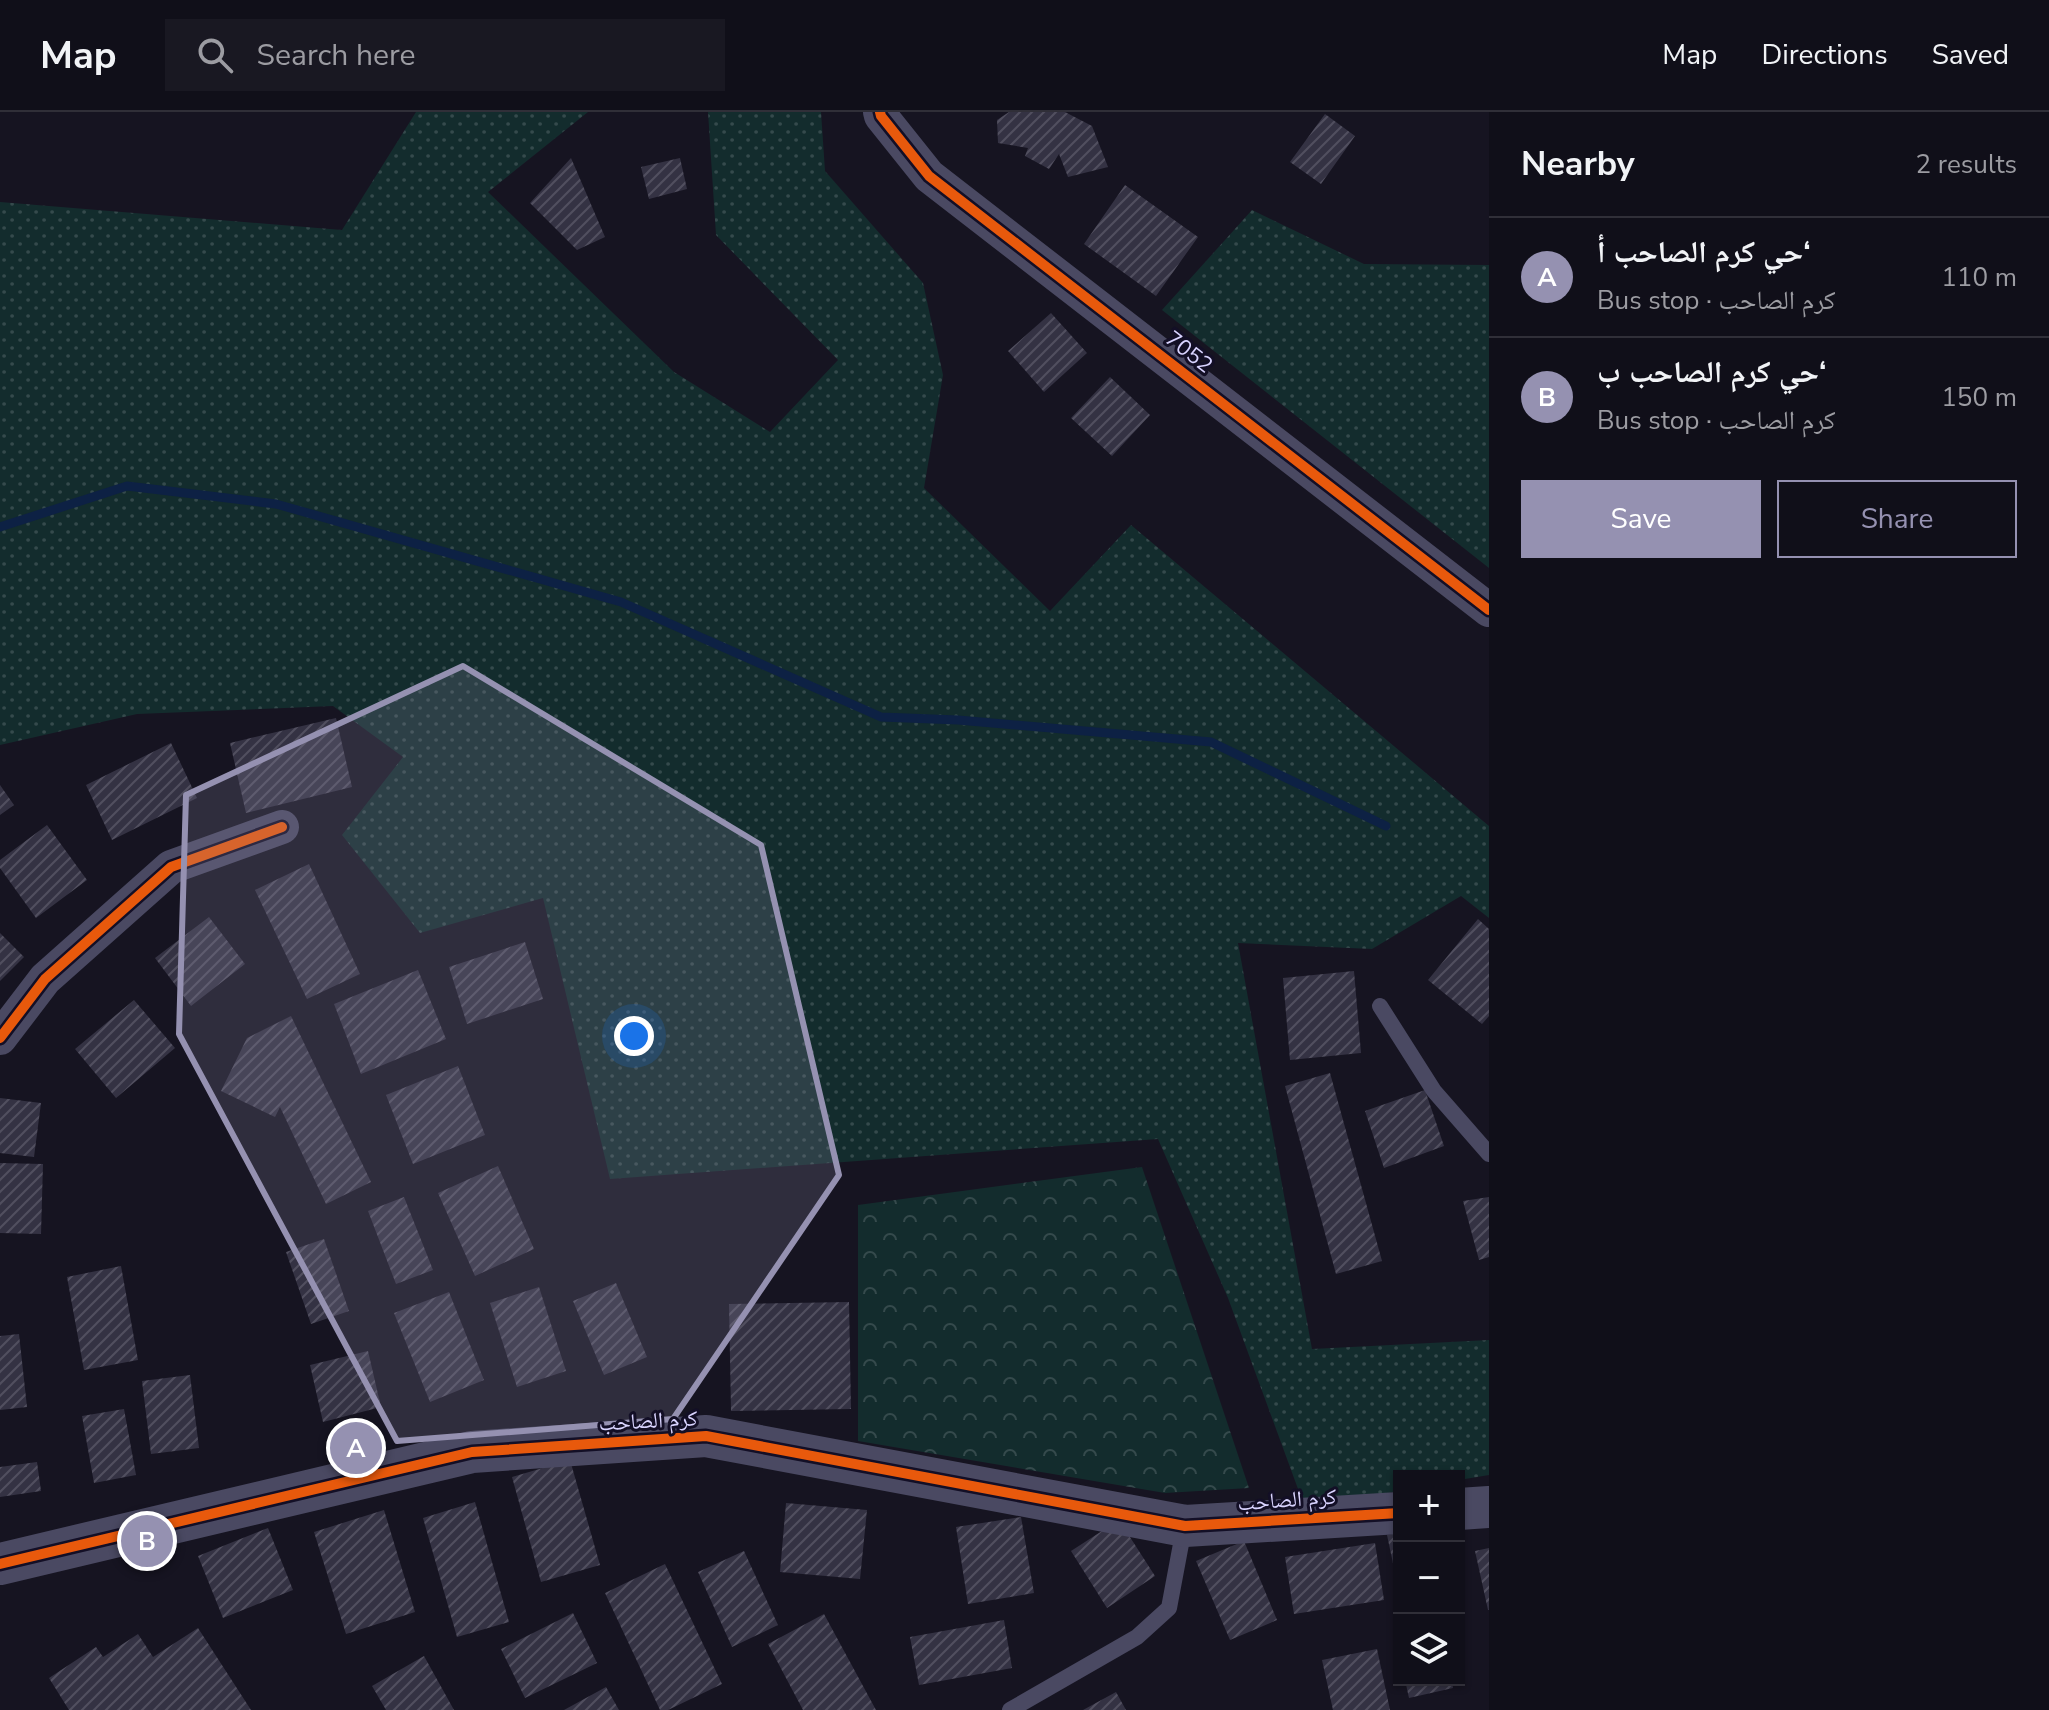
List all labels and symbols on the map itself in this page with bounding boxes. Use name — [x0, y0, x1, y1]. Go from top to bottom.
street label: 7052 — [1159, 324, 1219, 380]
your location — [614, 1016, 654, 1056]
street label: كرم الصاحب — [598, 1403, 698, 1439]
pin: A — [330, 1418, 382, 1478]
street label: كرم الصاحب — [1237, 1482, 1337, 1518]
pin: B — [121, 1511, 173, 1571]

